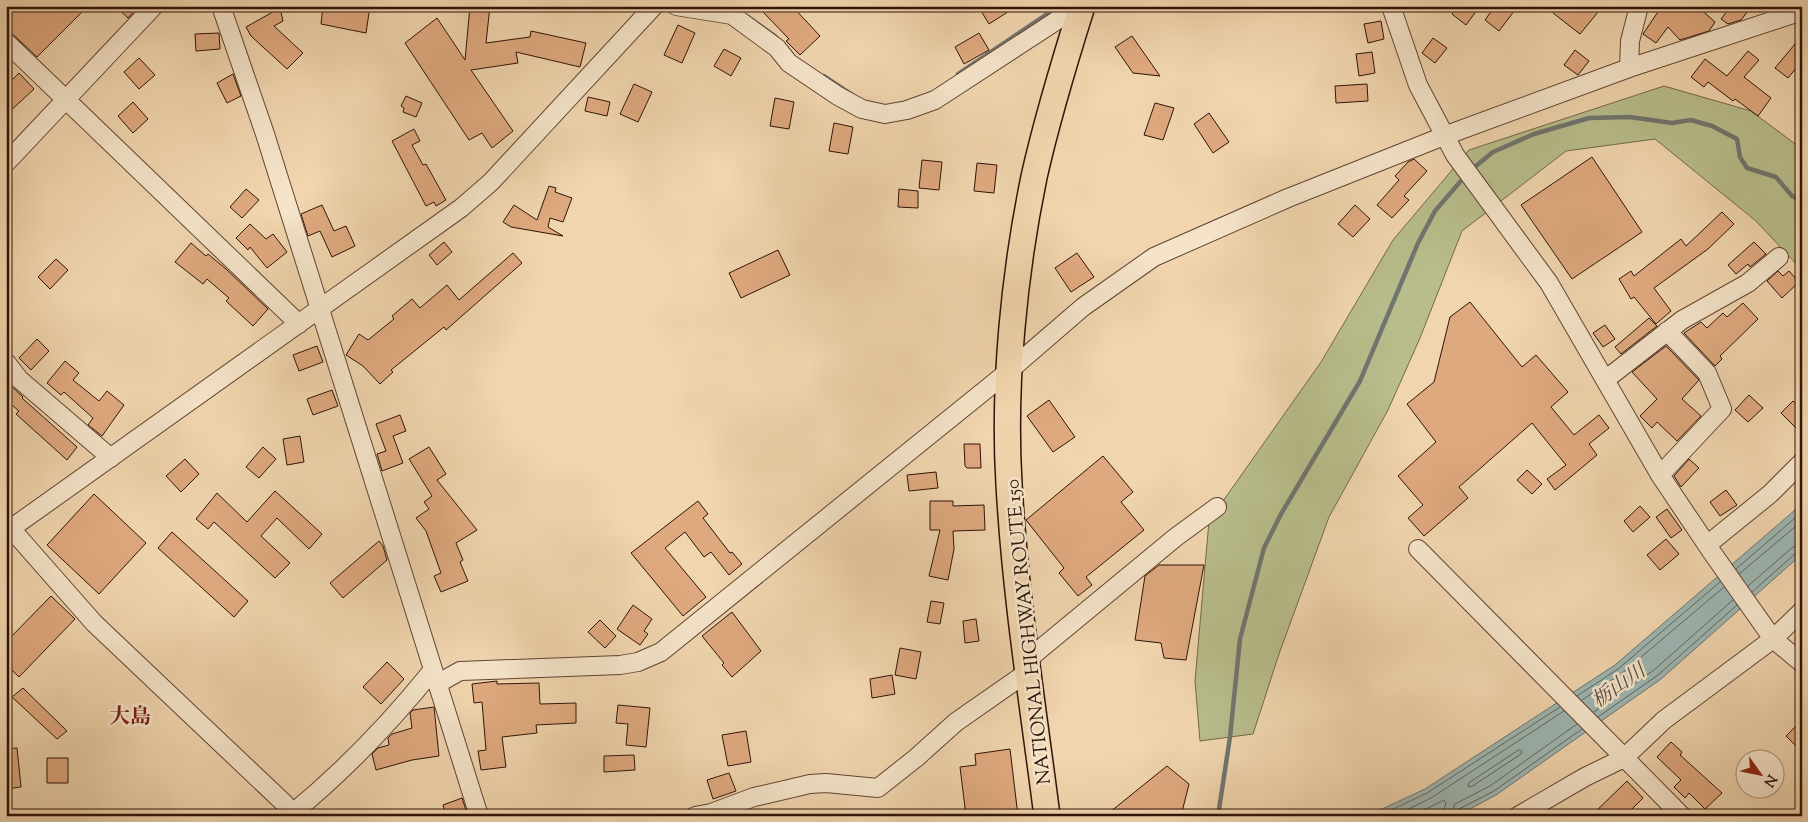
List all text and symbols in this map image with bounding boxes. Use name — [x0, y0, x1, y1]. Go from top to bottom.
street label: NATIONAL HIGHWAY ROUTE 150 — [1000, 478, 1059, 786]
water label: 栃山川 — [1587, 657, 1654, 716]
district label: 大島 — [109, 703, 151, 733]
north arrow — [1736, 750, 1786, 800]
text: N — [1758, 770, 1781, 790]

